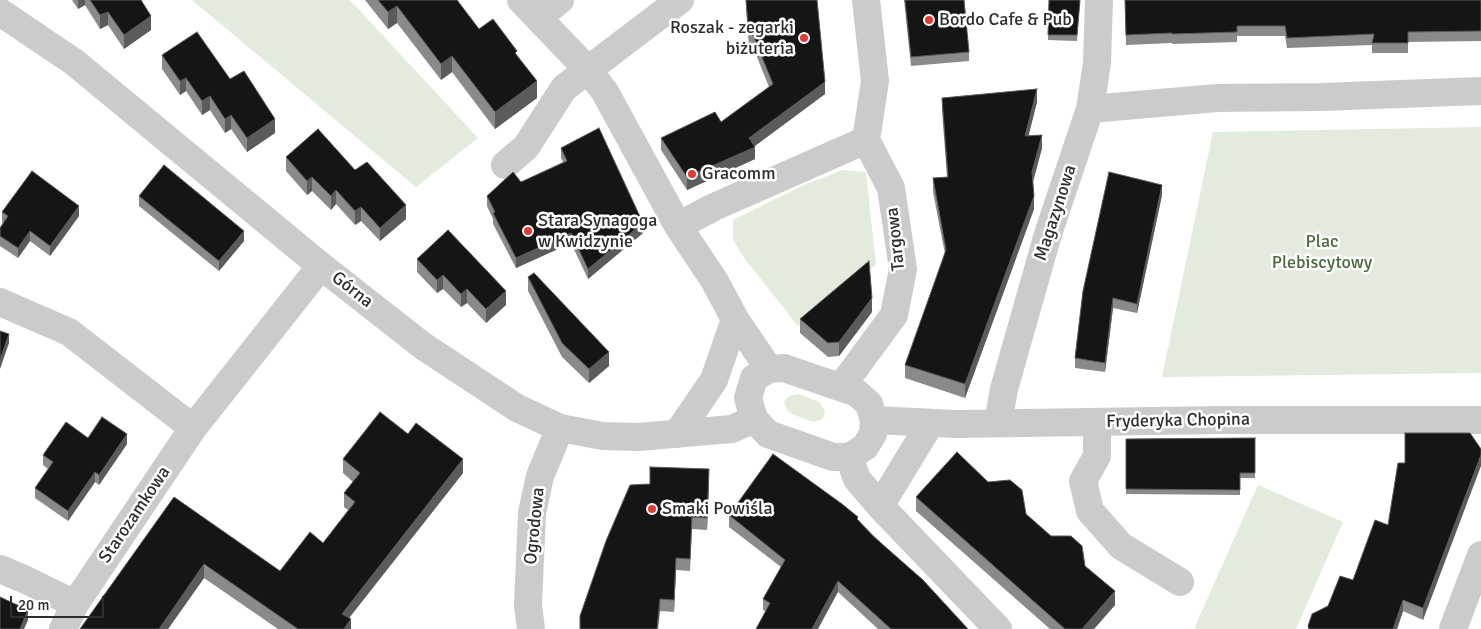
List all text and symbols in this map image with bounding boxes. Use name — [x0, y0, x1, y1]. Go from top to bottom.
place label: Bordo Cafe & Pub — [939, 9, 1072, 31]
marker: Bordo Cafe & Pub — [923, 14, 935, 26]
place label: Roszak - zegarki biżuteria — [670, 17, 794, 59]
marker: Roszak - zegarki biżuteria — [798, 32, 810, 44]
street label: Magazynowa — [1030, 162, 1082, 264]
place label: Gracomm — [702, 163, 776, 185]
marker: Gracomm — [686, 168, 698, 180]
street label: Targowa — [882, 206, 910, 272]
place label: Stara Synagoga w Kwidzynie — [538, 210, 657, 252]
marker: Stara Synagoga w Kwidzynie — [522, 225, 534, 237]
park label: Plac Plebiscytowy — [1272, 231, 1372, 274]
street label: Górna — [327, 267, 377, 313]
street label: Fryderyka Chopina — [1106, 409, 1250, 433]
street label: Starozamkowa — [95, 462, 175, 568]
street label: Ogrodowa — [520, 486, 550, 566]
place label: Smaki Powiśla — [662, 498, 773, 520]
marker: Smaki Powiśla — [646, 503, 658, 515]
scale bar — [12, 586, 106, 618]
text: 20 m — [18, 596, 49, 614]

